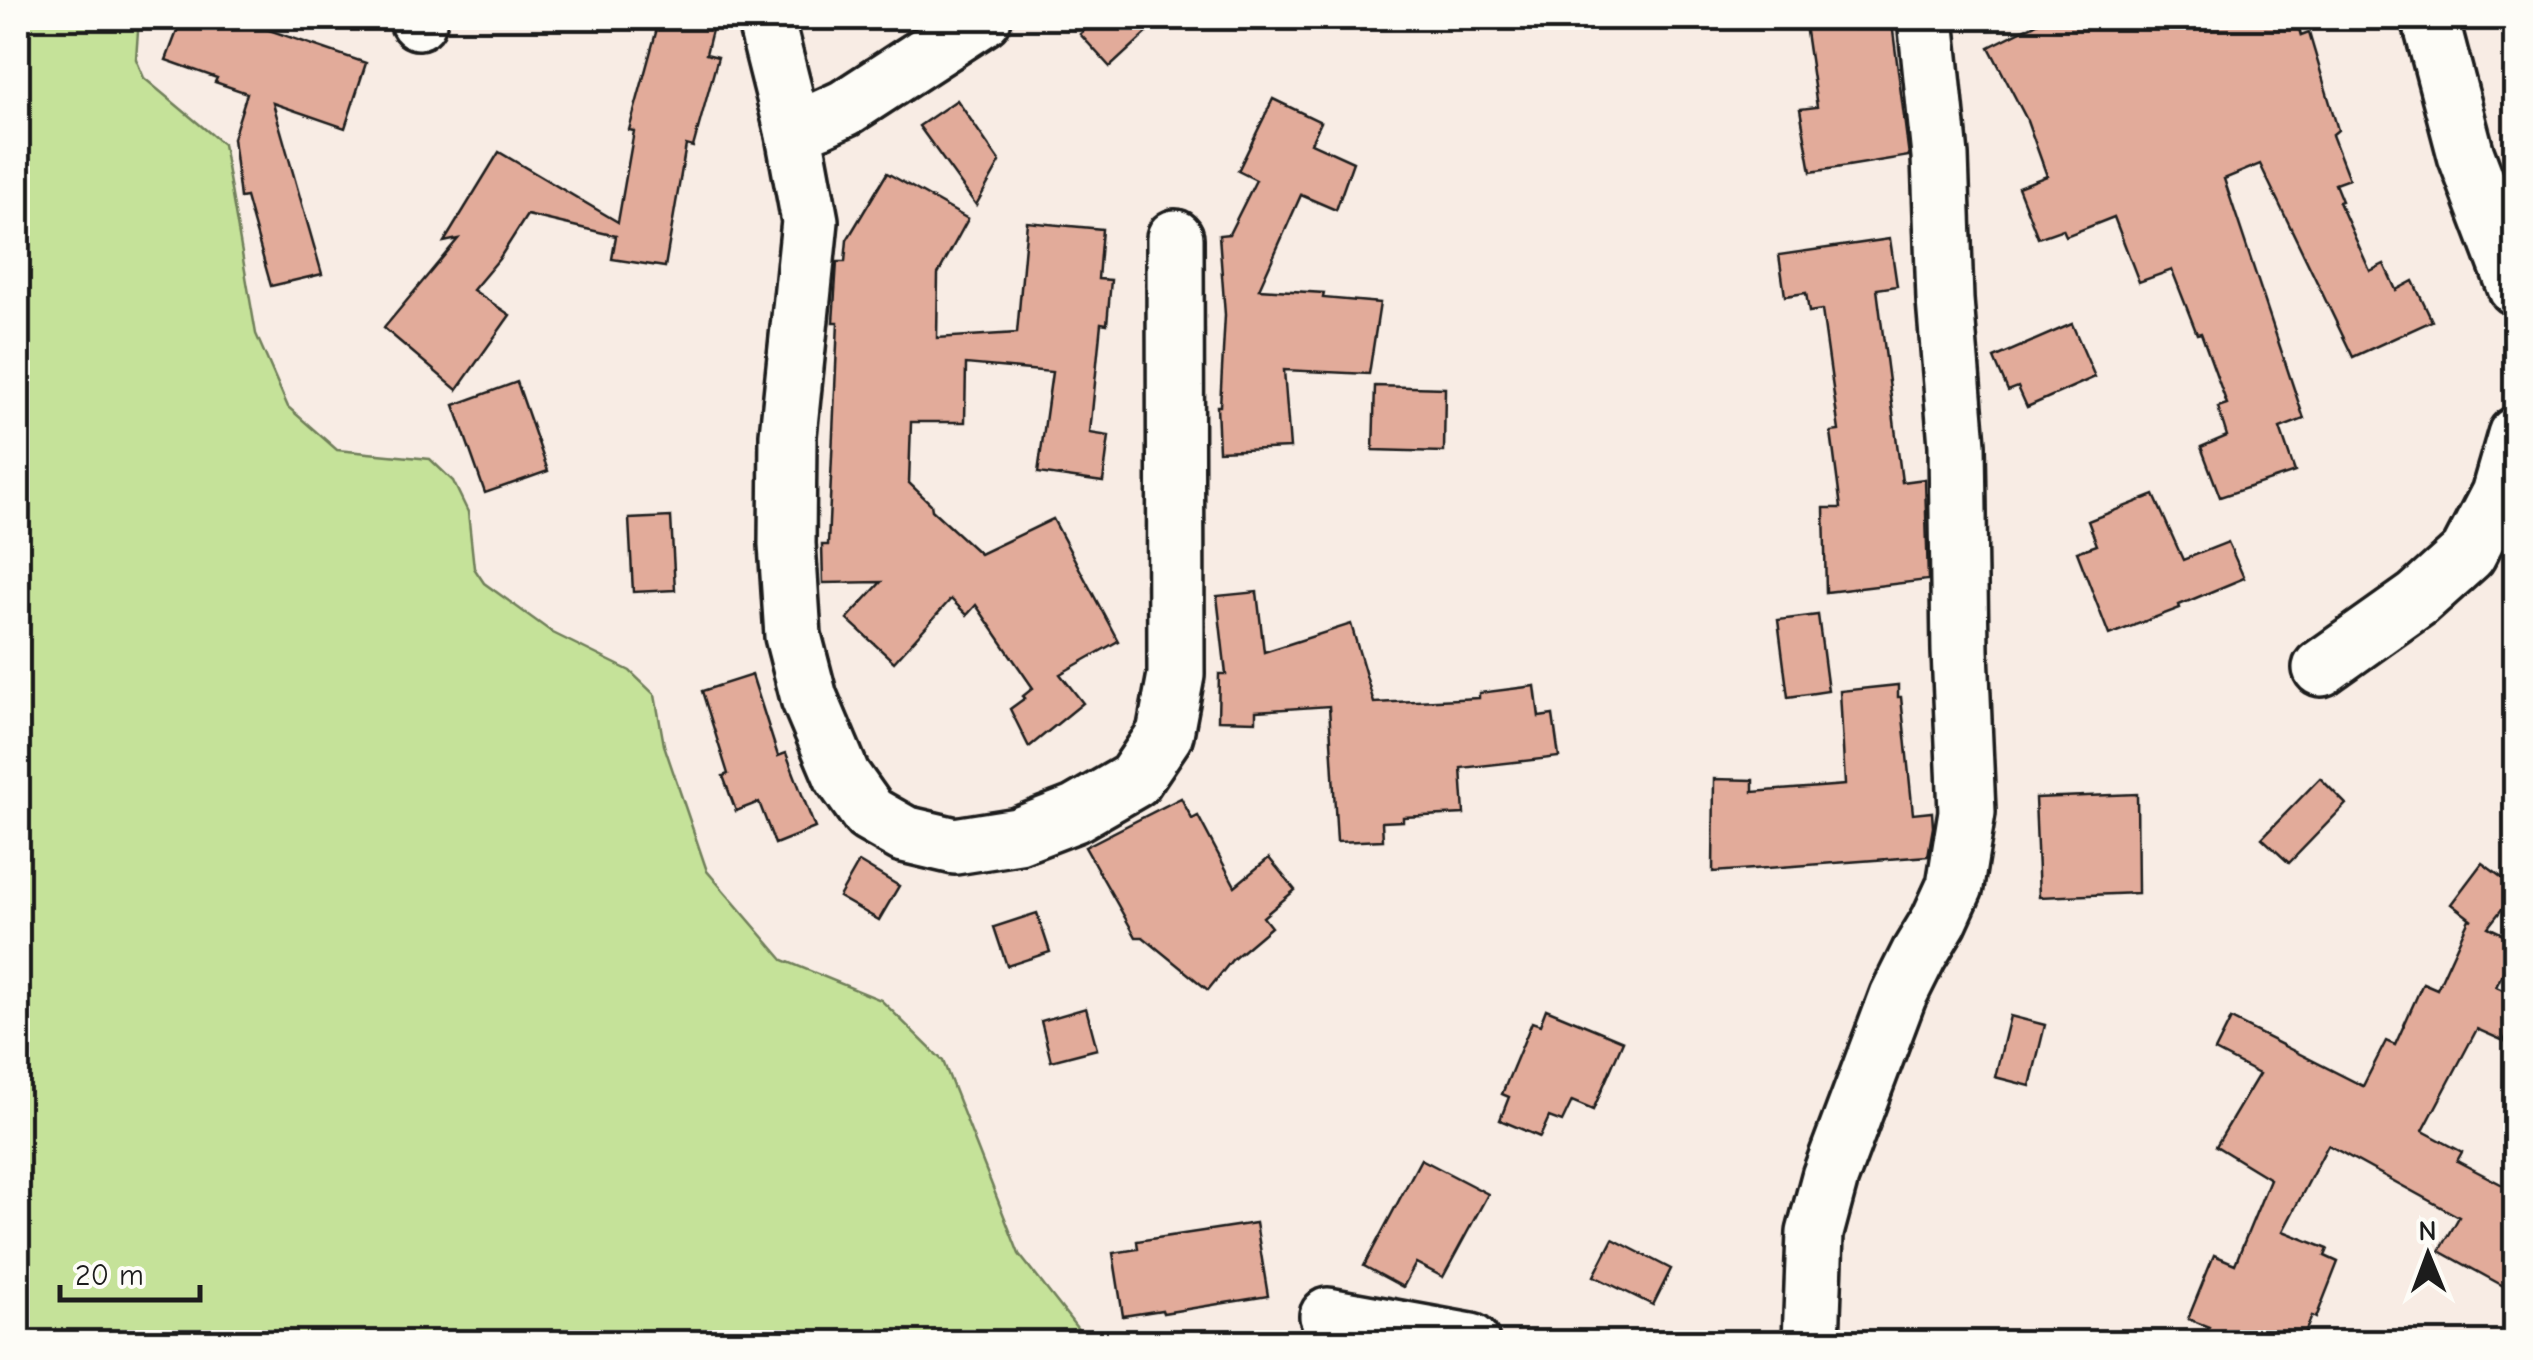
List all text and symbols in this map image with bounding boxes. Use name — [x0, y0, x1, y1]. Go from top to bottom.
north arrow — [2378, 1205, 2478, 1305]
text: N — [2418, 1215, 2437, 1247]
scale bar — [60, 1240, 200, 1302]
text: 20 m — [75, 1258, 144, 1293]

